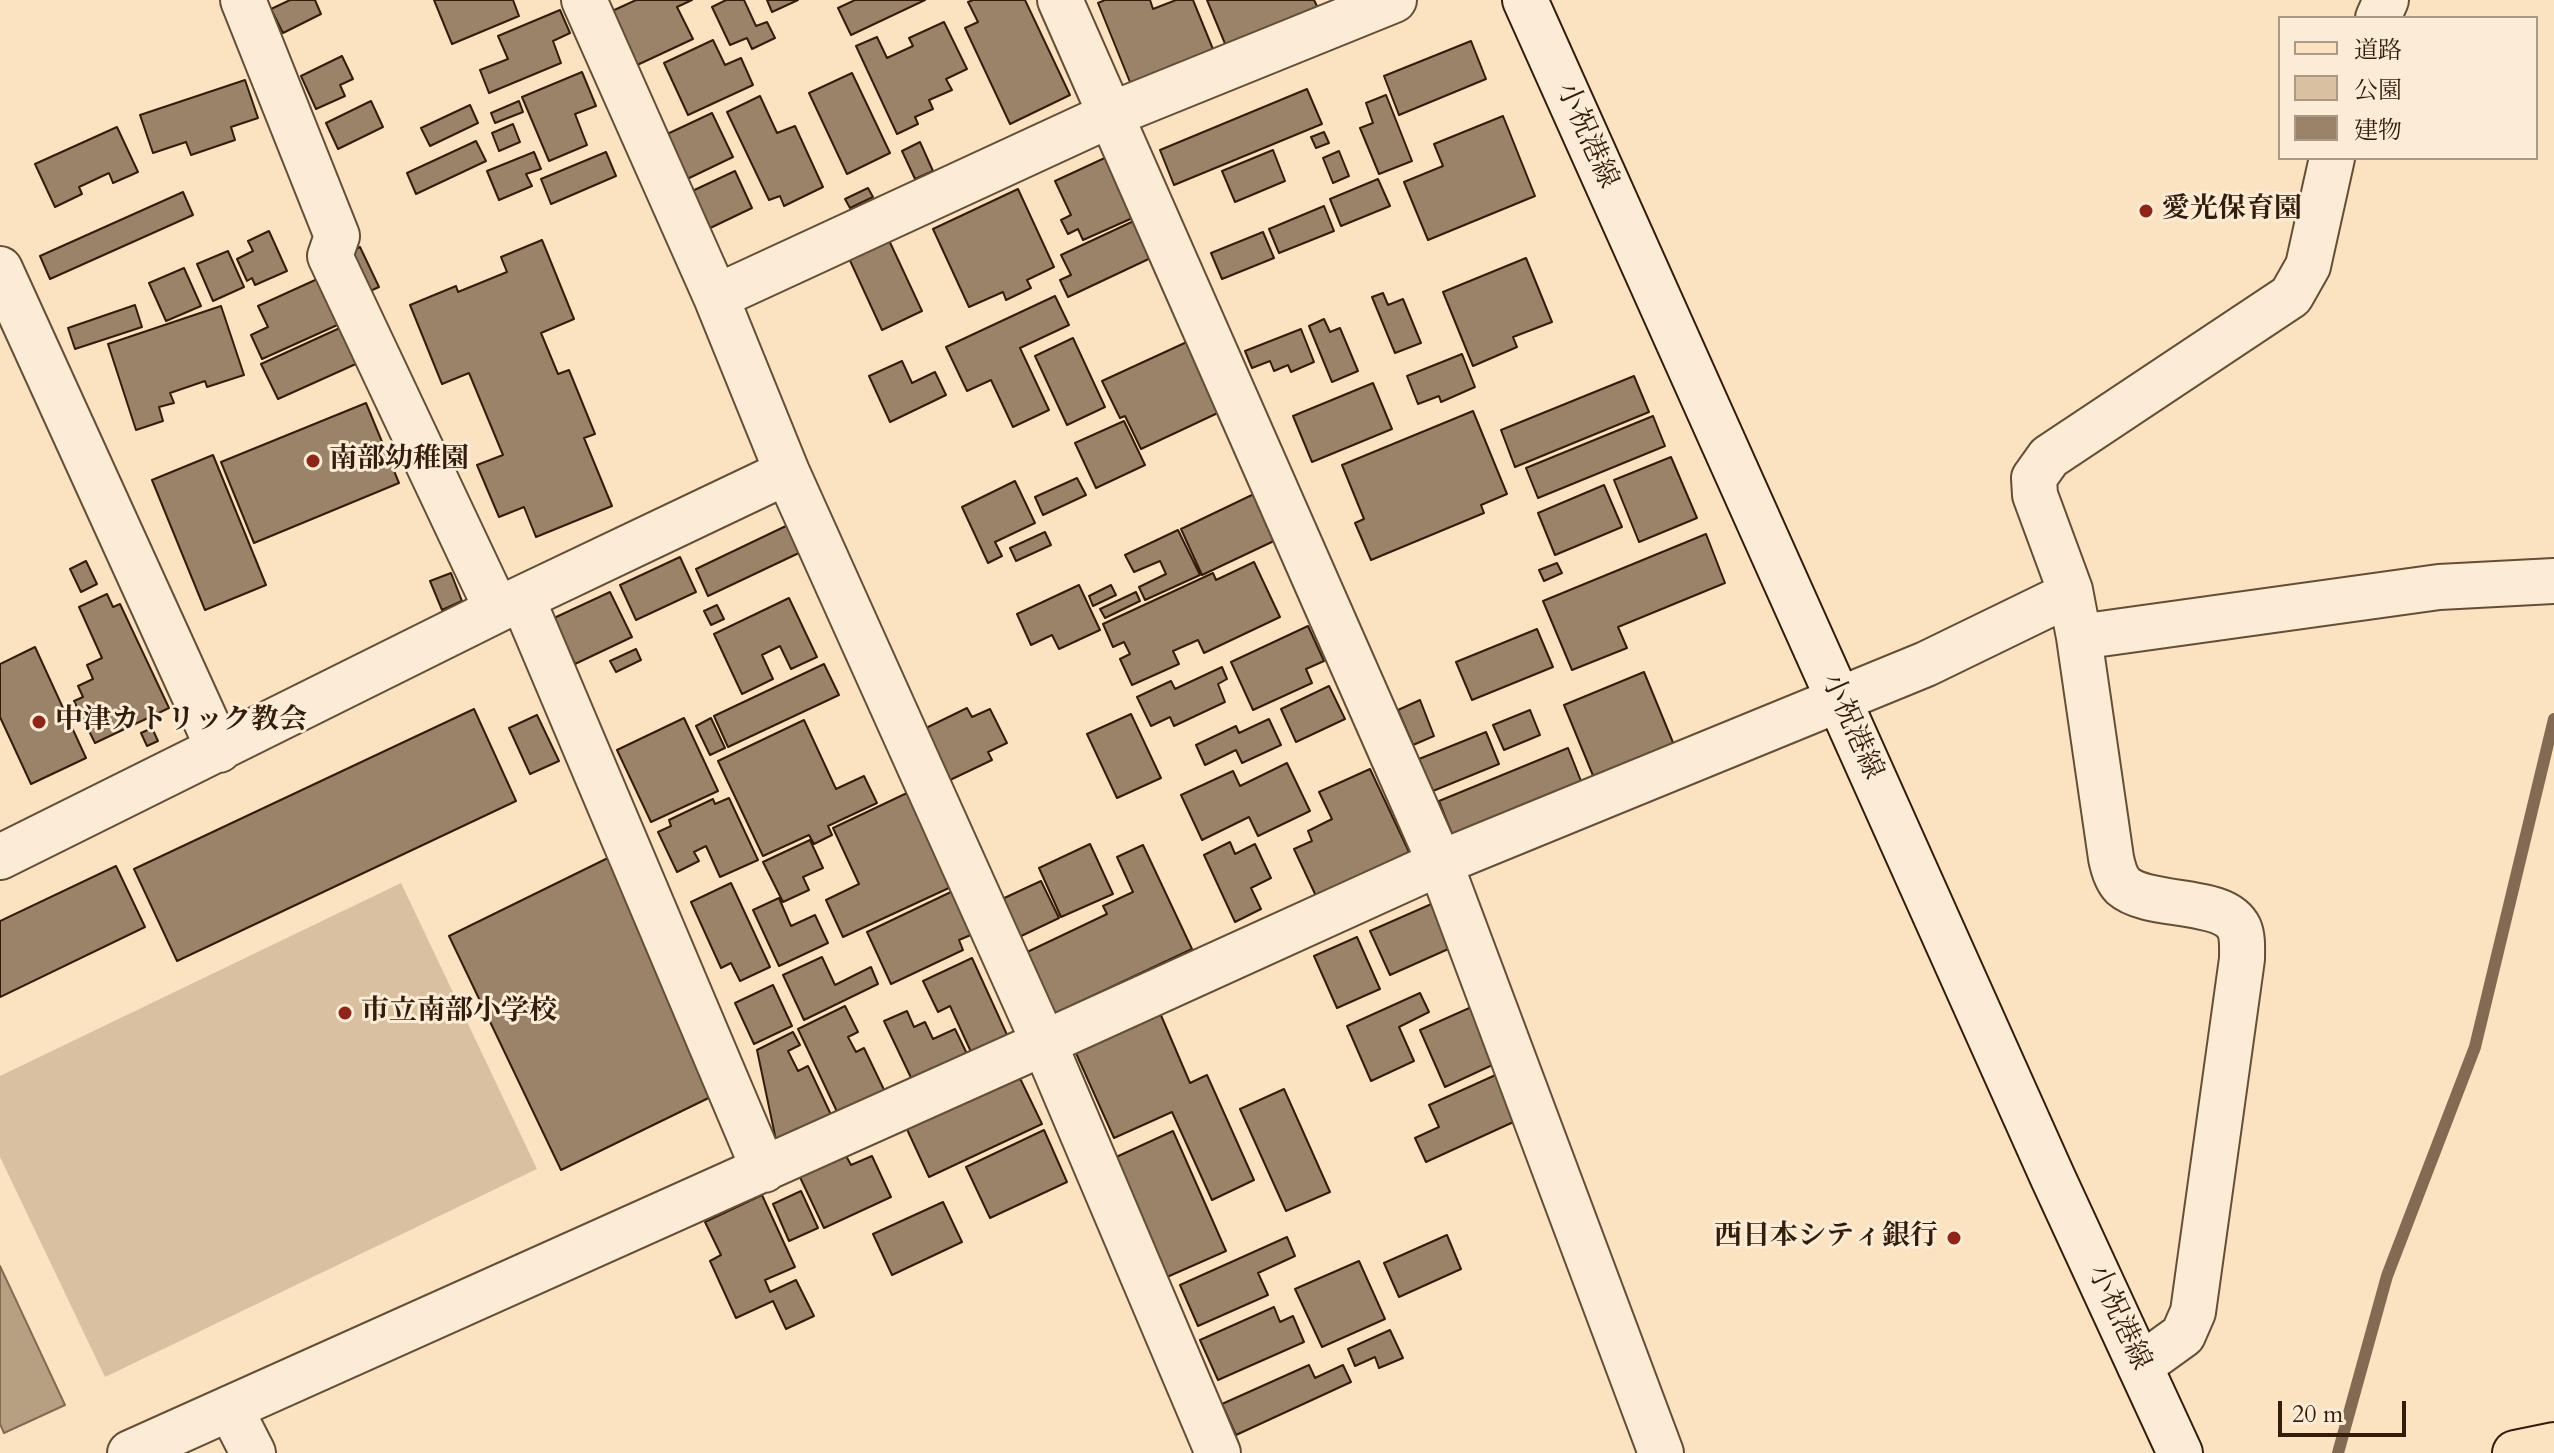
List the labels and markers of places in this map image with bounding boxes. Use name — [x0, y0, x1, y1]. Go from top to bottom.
place label: 愛光保育園 — [2162, 194, 2302, 228]
marker: 愛光保育園 — [2137, 202, 2155, 220]
place label: 南部幼稚園 — [329, 444, 469, 478]
marker: 南部幼稚園 — [304, 452, 322, 470]
place label: 中津カトリック教会 — [55, 705, 307, 739]
marker: 中津カトリック教会 — [30, 713, 48, 731]
place label: 市立南部小学校 — [361, 996, 557, 1030]
marker: 市立南部小学校 — [336, 1004, 354, 1022]
place label: 西日本シティ銀行 — [1714, 1221, 1938, 1255]
marker: 西日本シティ銀行 — [1945, 1229, 1963, 1247]

